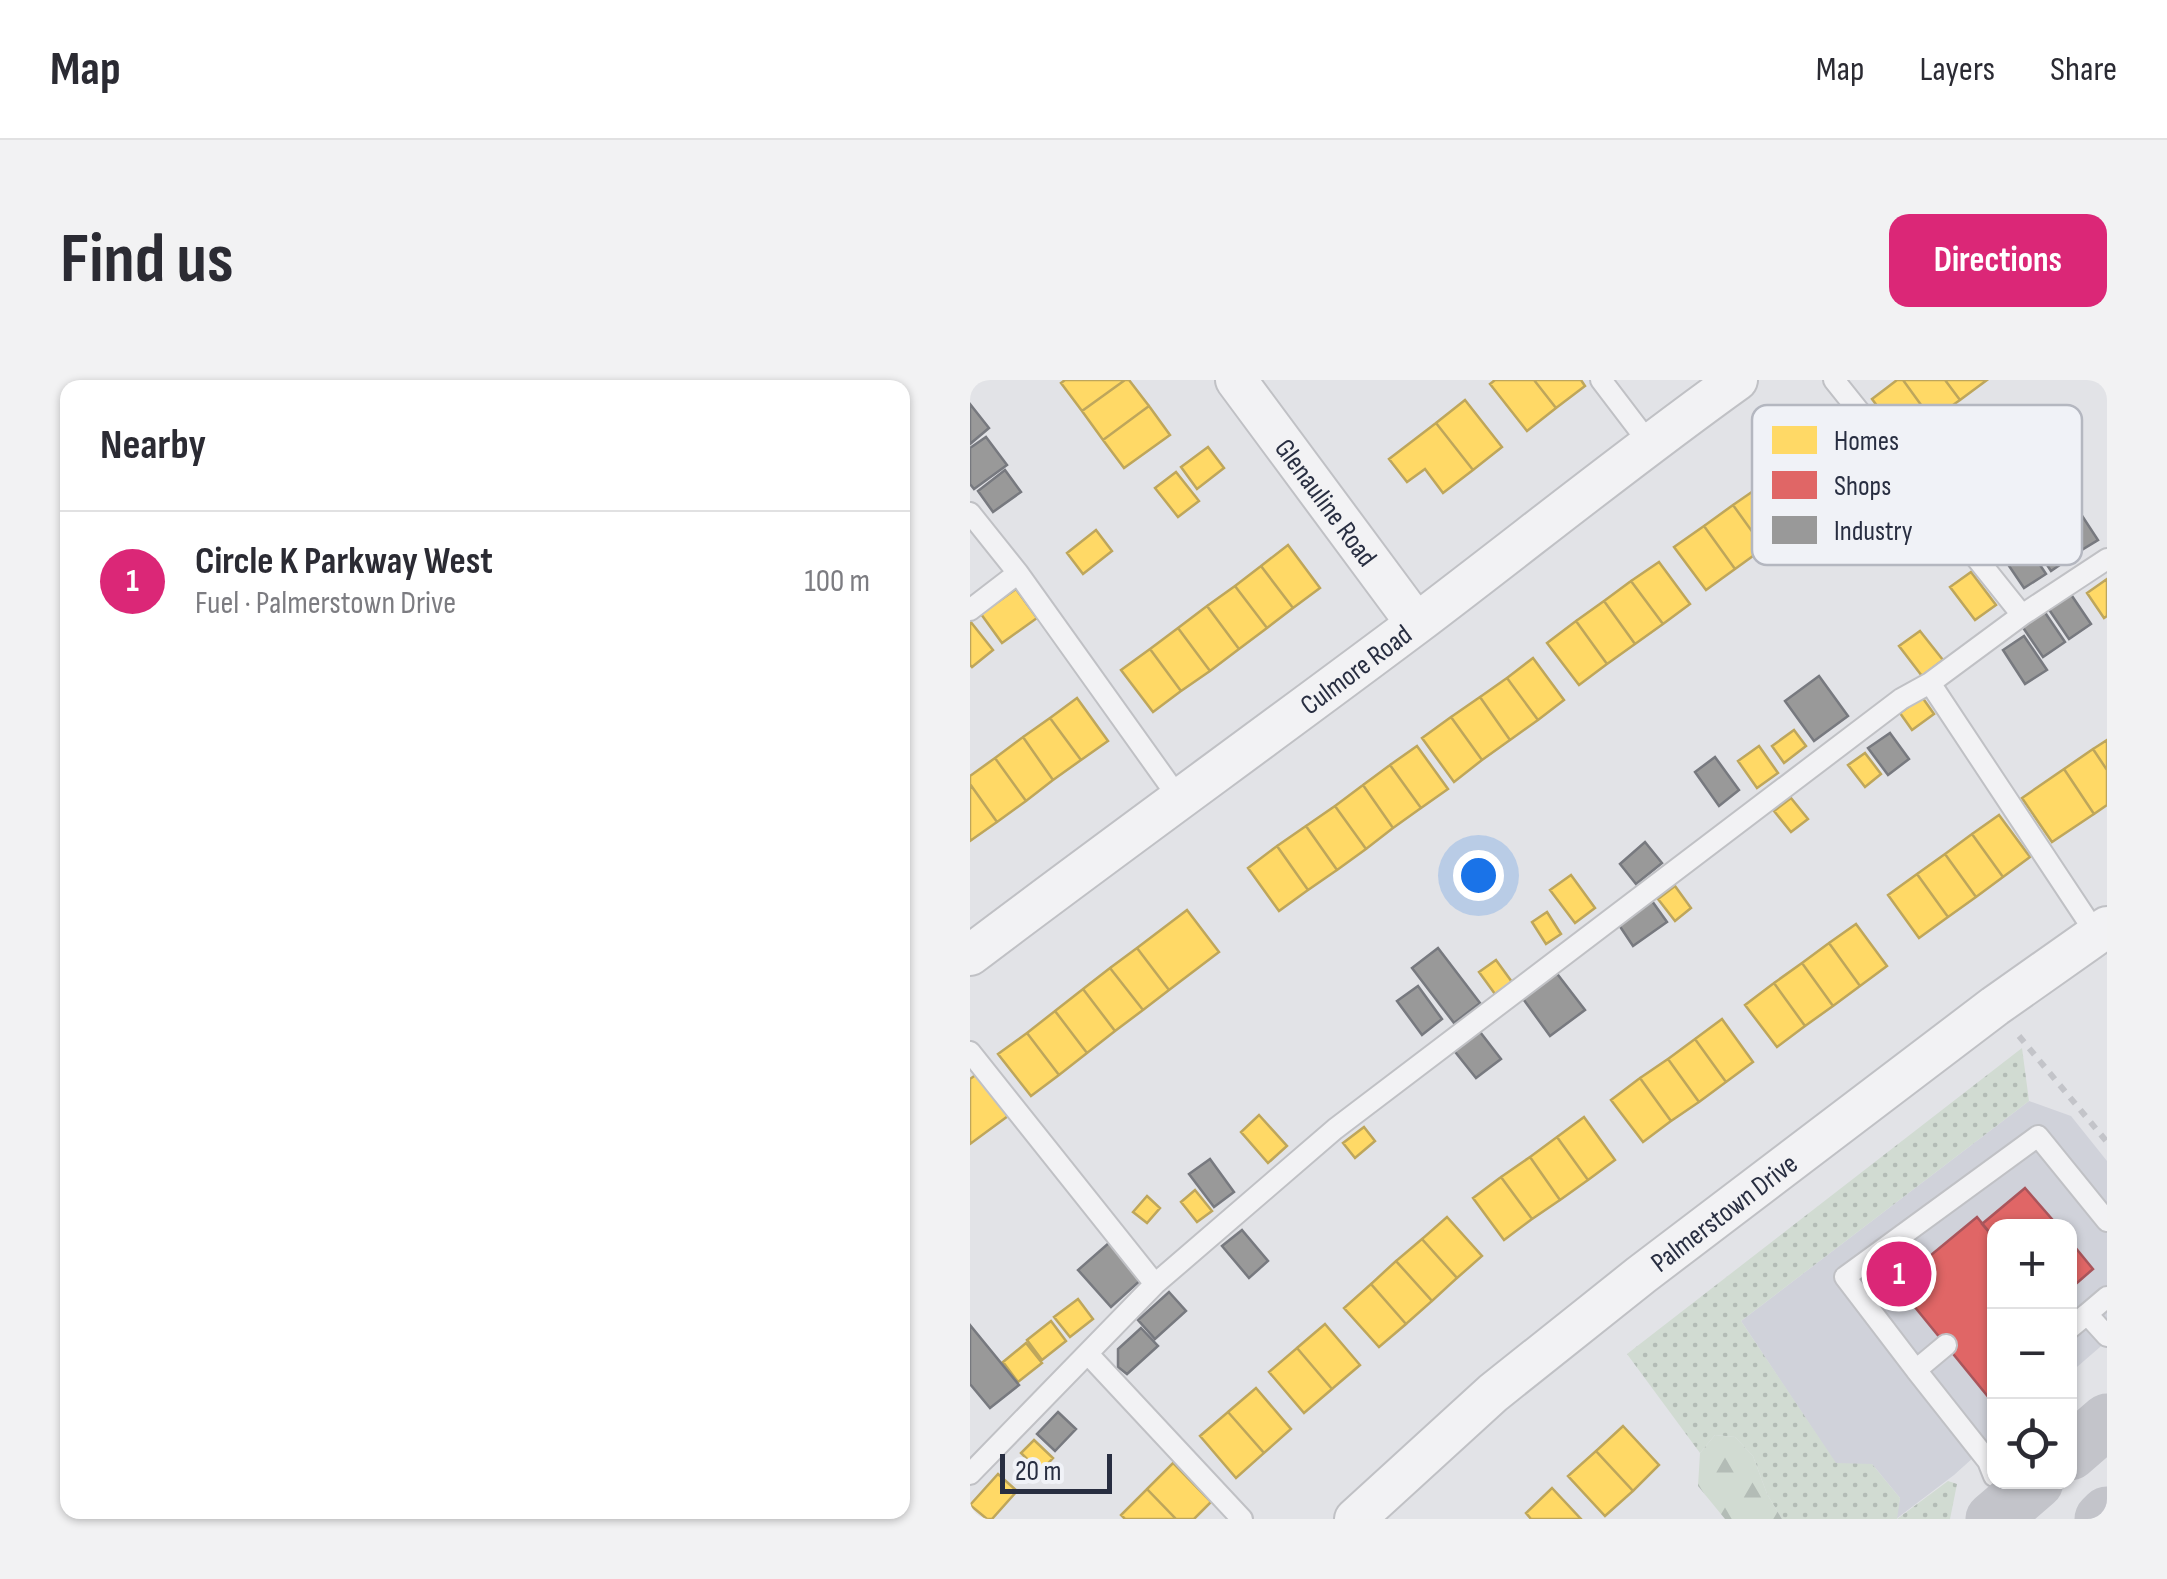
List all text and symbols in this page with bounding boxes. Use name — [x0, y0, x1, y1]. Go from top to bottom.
text: Map — [50, 41, 121, 98]
text: Map — [1816, 48, 1864, 91]
text: Layers — [1919, 48, 1995, 91]
text: Share — [2050, 48, 2117, 91]
button: Directions — [1889, 214, 2107, 307]
text: Find us — [60, 218, 234, 302]
legend — [1752, 405, 2082, 565]
text: Nearby — [100, 420, 206, 471]
text: Homes — [1834, 425, 1899, 458]
street label: Glenauline Road — [1267, 433, 1383, 573]
text: Shops — [1834, 470, 1891, 503]
text: Industry — [1834, 515, 1913, 548]
text: Circle K Parkway West — [195, 539, 493, 584]
text: 1 — [126, 562, 139, 601]
text: 100 m — [805, 562, 870, 601]
text: Fuel · Palmerstown Drive — [195, 584, 456, 623]
street label: Culmore Road — [1294, 618, 1418, 722]
your location — [1453, 850, 1504, 901]
street label: Palmerstown Drive — [1645, 1147, 1804, 1280]
map controls — [1987, 1219, 2077, 1489]
button: + — [1987, 1219, 2077, 1309]
pin: 1 — [1866, 1236, 1932, 1312]
button: − — [1987, 1309, 2077, 1399]
button: locate — [1987, 1399, 2077, 1489]
scale bar — [1000, 1449, 1112, 1494]
text: 20 m — [1015, 1455, 1061, 1488]

